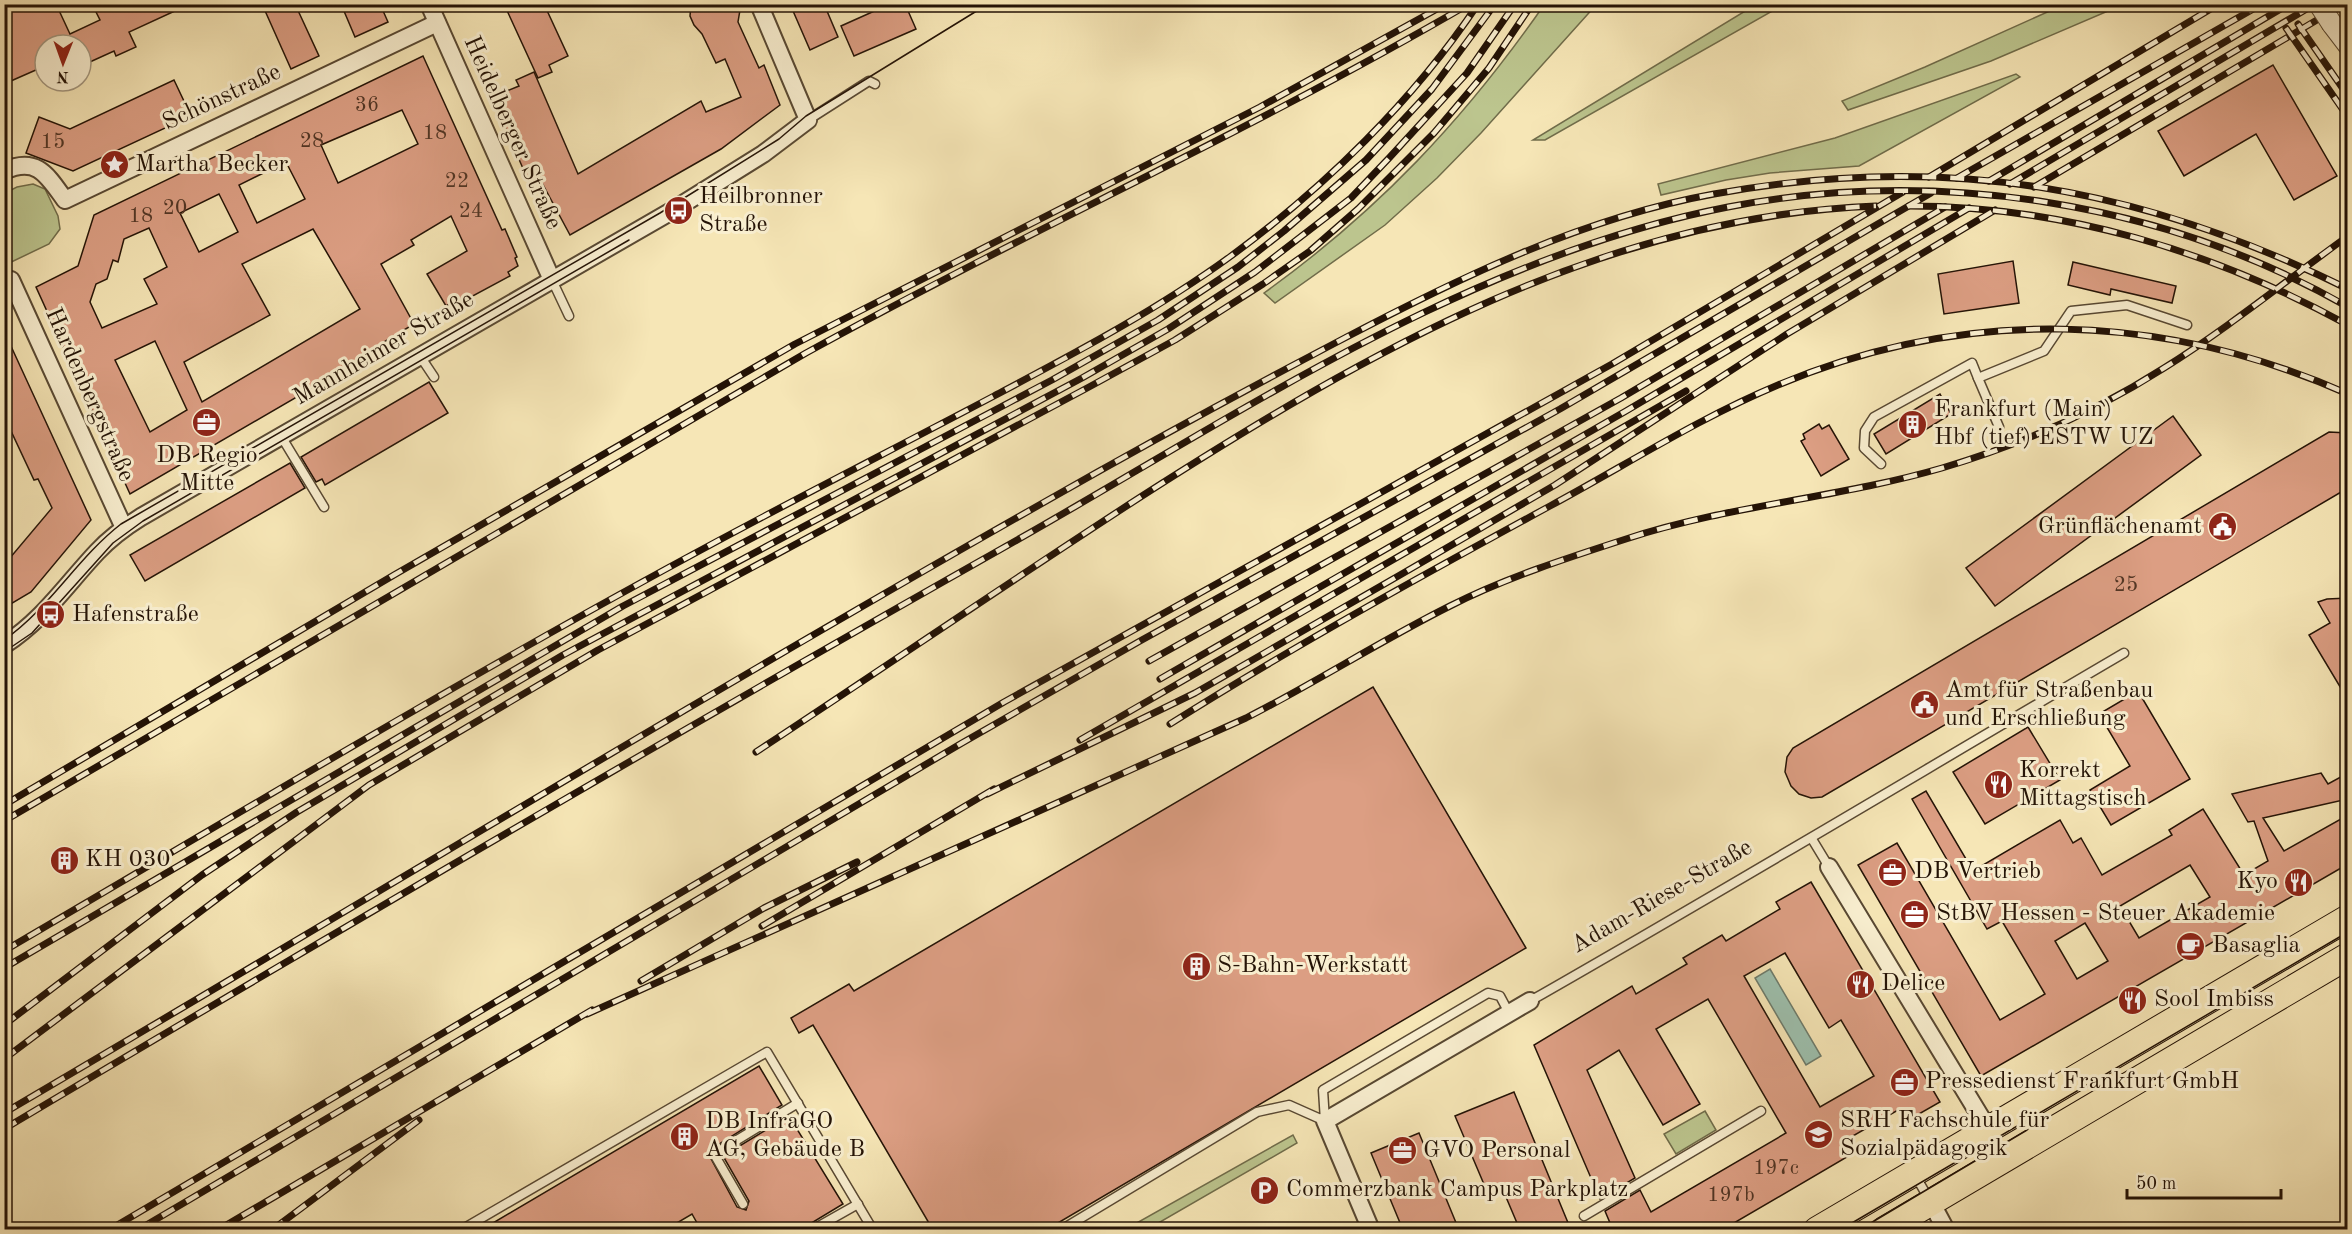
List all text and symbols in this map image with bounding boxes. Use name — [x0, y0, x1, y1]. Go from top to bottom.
north arrow — [33, 33, 93, 93]
street label: Heidelberger Straße — [459, 33, 565, 233]
street label: Schönstraße — [159, 60, 285, 136]
text: N — [56, 68, 69, 84]
house number: 36 — [355, 95, 379, 116]
house number: 18 — [423, 123, 447, 144]
house number: 28 — [300, 131, 324, 152]
house number: 15 — [41, 132, 65, 153]
place icon: Martha Becker — [98, 149, 130, 181]
place label: Martha Becker — [135, 153, 288, 177]
house number: 22 — [445, 171, 469, 192]
place label: Heilbronner Straße — [699, 185, 823, 237]
bus stop icon: Heilbronner Straße — [662, 195, 694, 227]
house number: 20 — [163, 198, 187, 219]
house number: 24 — [459, 201, 483, 222]
house number: 18 — [129, 206, 153, 227]
street label: Mannheimer Straße — [290, 288, 478, 410]
street label: Hardenbergstraße — [40, 304, 138, 486]
place label: Frankfurt (Main) Hbf (tief) ESTW UZ — [1934, 398, 2153, 450]
office icon: DB Regio Mitte — [191, 407, 223, 439]
building icon: Frankfurt (Main) Hbf (tief) ESTW UZ — [1897, 408, 1929, 440]
place label: DB Regio Mitte — [156, 444, 258, 496]
public building icon: Grünflächenamt — [2207, 511, 2239, 543]
place label: Grünflächenamt — [2038, 515, 2202, 539]
house number: 25 — [2114, 575, 2138, 596]
bus stop icon: Hafenstraße — [35, 599, 67, 631]
place label: Hafenstraße — [72, 603, 199, 627]
place label: Amt für Straßenbau und Erschließung — [1945, 679, 2154, 731]
public building icon: Amt für Straßenbau und Erschließung — [1908, 689, 1940, 721]
place label: Korrekt Mittagstisch — [2019, 759, 2146, 811]
restaurant icon: Korrekt Mittagstisch — [1982, 769, 2014, 801]
street label: Adam-Riese-Straße — [1568, 836, 1756, 958]
building icon: KH 030 — [48, 844, 80, 876]
place label: KH 030 — [85, 848, 171, 872]
office icon: DB Vertrieb — [1877, 856, 1909, 888]
place label: DB Vertrieb — [1914, 860, 2041, 884]
restaurant icon: Kyo — [2283, 866, 2315, 898]
place label: Kyo — [2236, 870, 2278, 894]
office icon: StBV Hessen - Steuer Akademie — [1899, 898, 1931, 930]
place label: StBV Hessen - Steuer Akademie — [1936, 902, 2275, 926]
cafe icon: Basaglia — [2175, 930, 2207, 962]
place label: Basaglia — [2212, 934, 2301, 958]
building icon: S-Bahn-Werkstatt — [1180, 950, 1212, 982]
place label: S-Bahn-Werkstatt — [1217, 954, 1408, 978]
restaurant icon: Delice — [1844, 968, 1876, 1000]
place label: Delice — [1881, 972, 1945, 996]
restaurant icon: Sool Imbiss — [2117, 984, 2149, 1016]
place label: Sool Imbiss — [2154, 988, 2274, 1012]
office icon: Pressedienst Frankfurt GmbH — [1888, 1066, 1920, 1098]
place label: Pressedienst Frankfurt GmbH — [1925, 1070, 2239, 1094]
place label: SRH Fachschule für Sozialpädagogik — [1840, 1109, 2049, 1161]
place label: DB InfraGO AG, Gebäude B — [705, 1110, 865, 1162]
school or university icon: SRH Fachschule für Sozialpädagogik — [1803, 1119, 1835, 1151]
building icon: DB InfraGO AG, Gebäude B — [668, 1120, 700, 1152]
office icon: GVO Personal — [1386, 1135, 1418, 1167]
place label: GVO Personal — [1423, 1139, 1570, 1163]
house number: 197c — [1753, 1158, 1799, 1179]
scale bar — [2127, 1162, 2282, 1200]
parking icon: Commerzbank Campus Parkplatz — [1249, 1174, 1281, 1206]
text: 50 m — [2136, 1175, 2176, 1193]
place label: Commerzbank Campus Parkplatz — [1286, 1178, 1628, 1202]
house number: 197b — [1707, 1185, 1755, 1206]

